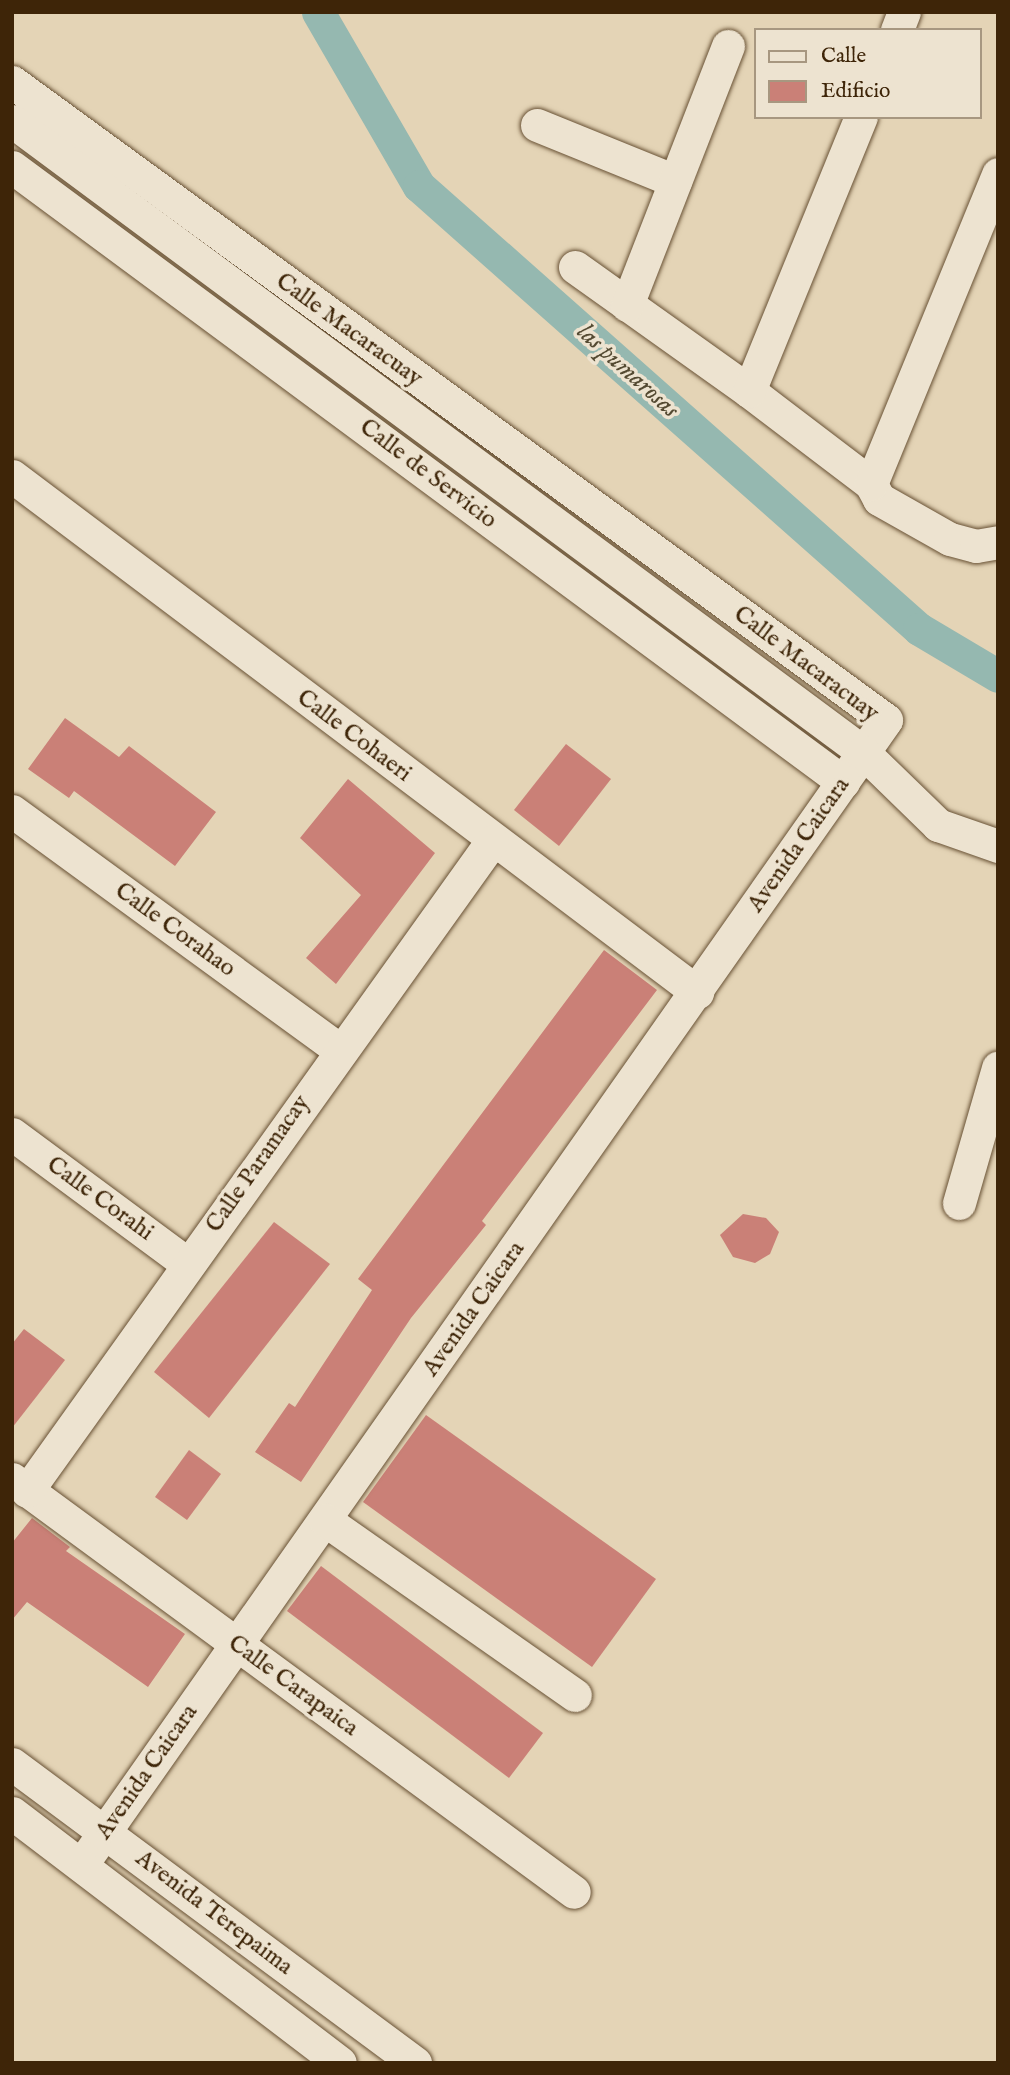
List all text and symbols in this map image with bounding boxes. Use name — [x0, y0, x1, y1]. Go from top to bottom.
legend — [754, 28, 982, 119]
text: Calle — [821, 43, 866, 70]
text: Edificio — [821, 78, 890, 105]
street label: Calle Macaracuay — [270, 267, 428, 393]
water label: las pumarosas — [570, 317, 686, 425]
street label: Calle de Servicio — [354, 413, 502, 535]
street label: Calle Macaracuay — [728, 600, 884, 728]
street label: Calle Cohaeri — [291, 684, 417, 788]
street label: Avenida Caicara — [742, 772, 856, 918]
street label: Calle Corahao — [109, 877, 241, 983]
street label: Calle Paramacay — [200, 1090, 316, 1238]
street label: Calle Corahi — [41, 1151, 159, 1247]
street label: Avenida Caicara — [417, 1236, 531, 1382]
street label: Calle Carapaica — [222, 1629, 364, 1743]
street label: Avenida Caicara — [90, 1699, 204, 1845]
street label: Avenida Terepaima — [130, 1844, 298, 1982]

